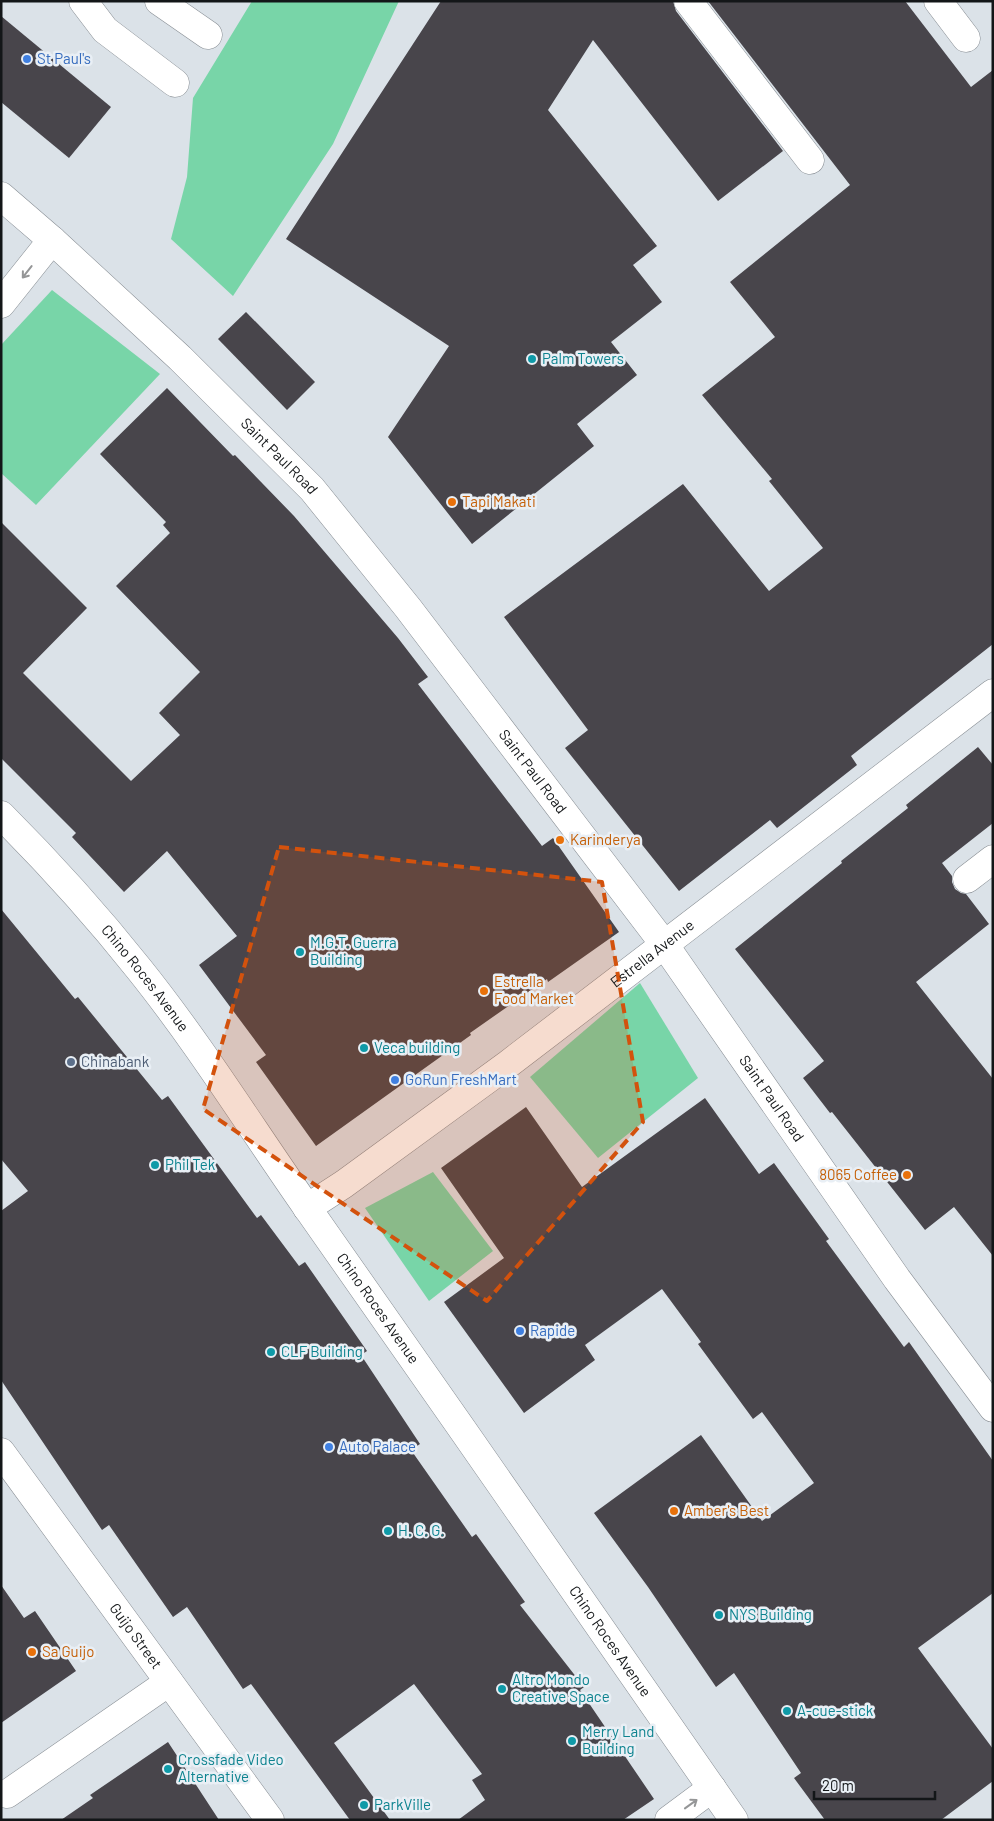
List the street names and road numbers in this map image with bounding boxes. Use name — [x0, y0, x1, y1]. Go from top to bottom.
street label: Saint Paul Road — [238, 414, 322, 497]
street label: Saint Paul Road — [496, 725, 571, 817]
street label: Estrella Avenue — [606, 915, 697, 991]
street label: Chino Roces Avenue — [98, 920, 193, 1035]
street label: Saint Paul Road — [736, 1051, 809, 1145]
street label: Chino Roces Avenue — [334, 1249, 424, 1367]
street label: Chino Roces Avenue — [566, 1582, 656, 1700]
street label: Guijo Street — [106, 1599, 166, 1672]

